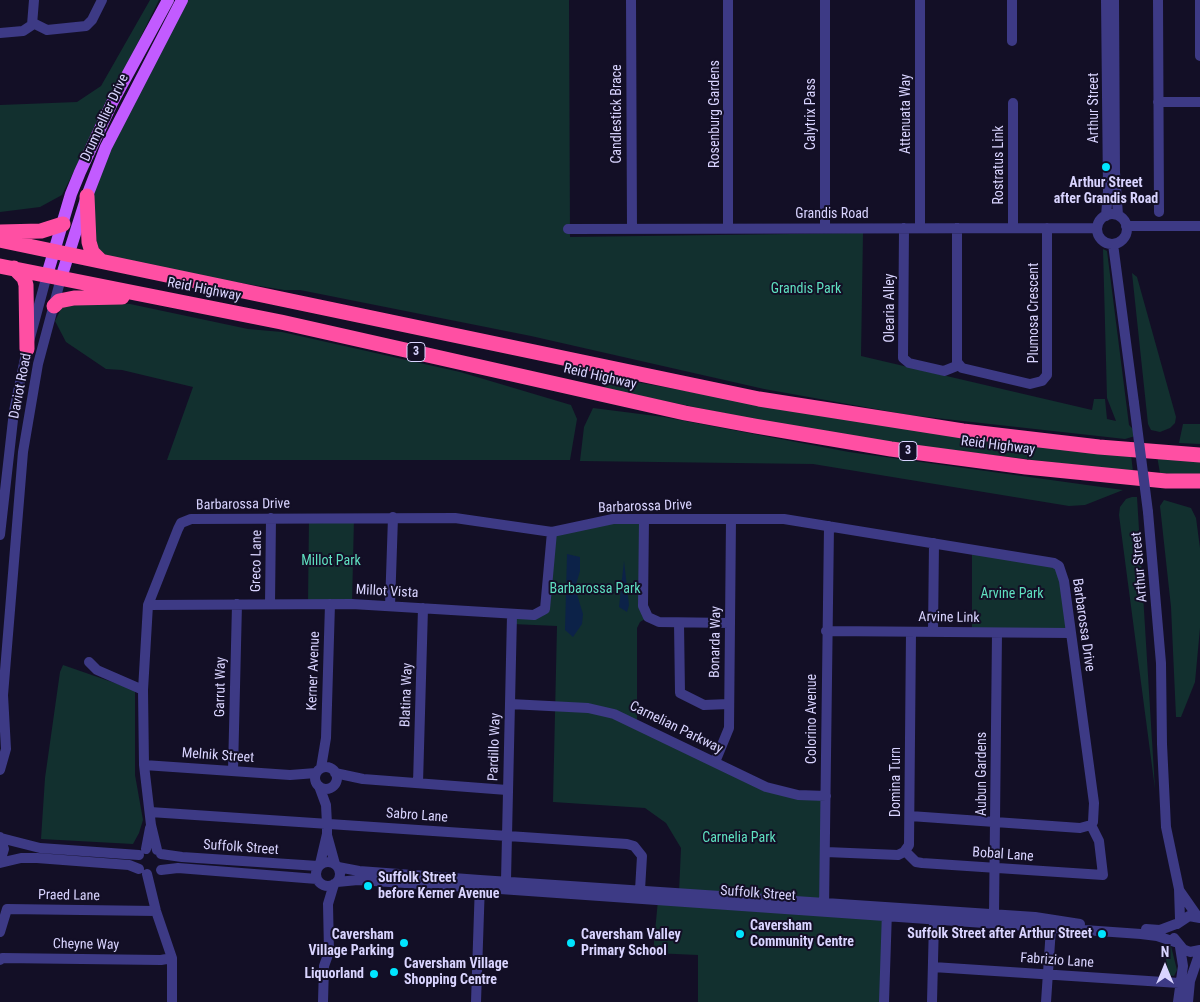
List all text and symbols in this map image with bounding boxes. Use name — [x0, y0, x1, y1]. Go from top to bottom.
street label: Rosenburg Gardens — [707, 60, 723, 168]
street label: Candlestick Brace — [609, 64, 625, 164]
street label: Drumpellier Drive — [77, 72, 133, 164]
street label: Arthur Street — [1086, 73, 1102, 143]
street label: Attenuata Way — [898, 74, 914, 154]
street label: Calytrix Pass — [803, 78, 819, 150]
street label: Rostratus Link — [991, 125, 1007, 205]
marker: Arthur Street after Grandis Road — [1100, 161, 1112, 173]
place label: Arthur Street after Grandis Road — [1054, 175, 1158, 208]
street label: Grandis Road — [795, 206, 869, 222]
street label: Plumosa Crescent — [1026, 263, 1042, 363]
street label: Olearia Alley — [882, 273, 898, 343]
street label: Reid Highway — [166, 275, 242, 305]
park label: Grandis Park — [771, 281, 841, 297]
road number: 3 — [407, 342, 425, 362]
street label: Daviot Road — [6, 352, 36, 420]
street label: Reid Highway — [562, 360, 638, 394]
street label: Reid Highway — [960, 433, 1036, 459]
road number: 3 — [899, 442, 917, 461]
street label: Barbarossa Drive — [196, 496, 290, 514]
street label: Barbarossa Drive — [598, 497, 692, 517]
street label: Greco Lane — [248, 530, 266, 592]
street label: Arthur Street — [1129, 531, 1151, 603]
park label: Millot Park — [301, 553, 361, 569]
street label: Barbarossa Drive — [1068, 577, 1098, 673]
park label: Barbarossa Park — [549, 581, 641, 597]
street label: Millot Vista — [355, 582, 419, 602]
park label: Arvine Park — [980, 586, 1044, 602]
street label: Bonarda Way — [707, 606, 725, 678]
street label: Arvine Link — [918, 609, 980, 627]
street label: Kerner Avenue — [304, 631, 324, 711]
street label: Garrut Way — [212, 657, 230, 717]
street label: Blatina Way — [397, 662, 417, 728]
street label: Colorino Avenue — [804, 674, 820, 764]
street label: Carnelian Parkway — [627, 698, 725, 758]
street label: Pardillo Way — [485, 713, 505, 781]
street label: Aubun Gardens — [974, 732, 990, 816]
street label: Melnik Street — [181, 745, 255, 767]
street label: Domina Turn — [888, 747, 904, 817]
street label: Sabro Lane — [386, 805, 448, 827]
park label: Carnelia Park — [702, 830, 776, 846]
street label: Suffolk Street — [203, 837, 279, 859]
street label: Bobal Lane — [972, 844, 1034, 866]
place label: Suffolk Street before Kerner Avenue — [378, 870, 499, 902]
marker: Suffolk Street before Kerner Avenue — [362, 880, 374, 892]
street label: Suffolk Street — [720, 883, 796, 905]
street label: Praed Lane — [38, 887, 100, 905]
place label: Caversham Community Centre — [750, 918, 854, 950]
place label: Suffolk Street after Arthur Street — [907, 926, 1092, 942]
place label: Caversham Village Parking — [308, 927, 394, 960]
place label: Caversham Valley Primary School — [581, 927, 681, 960]
marker: Caversham Community Centre — [734, 928, 746, 940]
marker: Suffolk Street after Arthur Street — [1096, 928, 1108, 940]
street label: Cheyne Way — [53, 936, 119, 954]
marker: Caversham Village Parking — [398, 937, 410, 949]
marker: Caversham Valley Primary School — [565, 937, 577, 949]
north arrow — [1140, 942, 1190, 992]
text: N — [1161, 944, 1169, 960]
street label: Fabrizio Lane — [1020, 950, 1094, 972]
place label: Caversham Village Shopping Centre — [404, 956, 508, 989]
place label: Liquorland — [304, 966, 364, 982]
marker: Caversham Village Shopping Centre — [388, 966, 400, 978]
marker: Liquorland — [368, 968, 380, 980]

